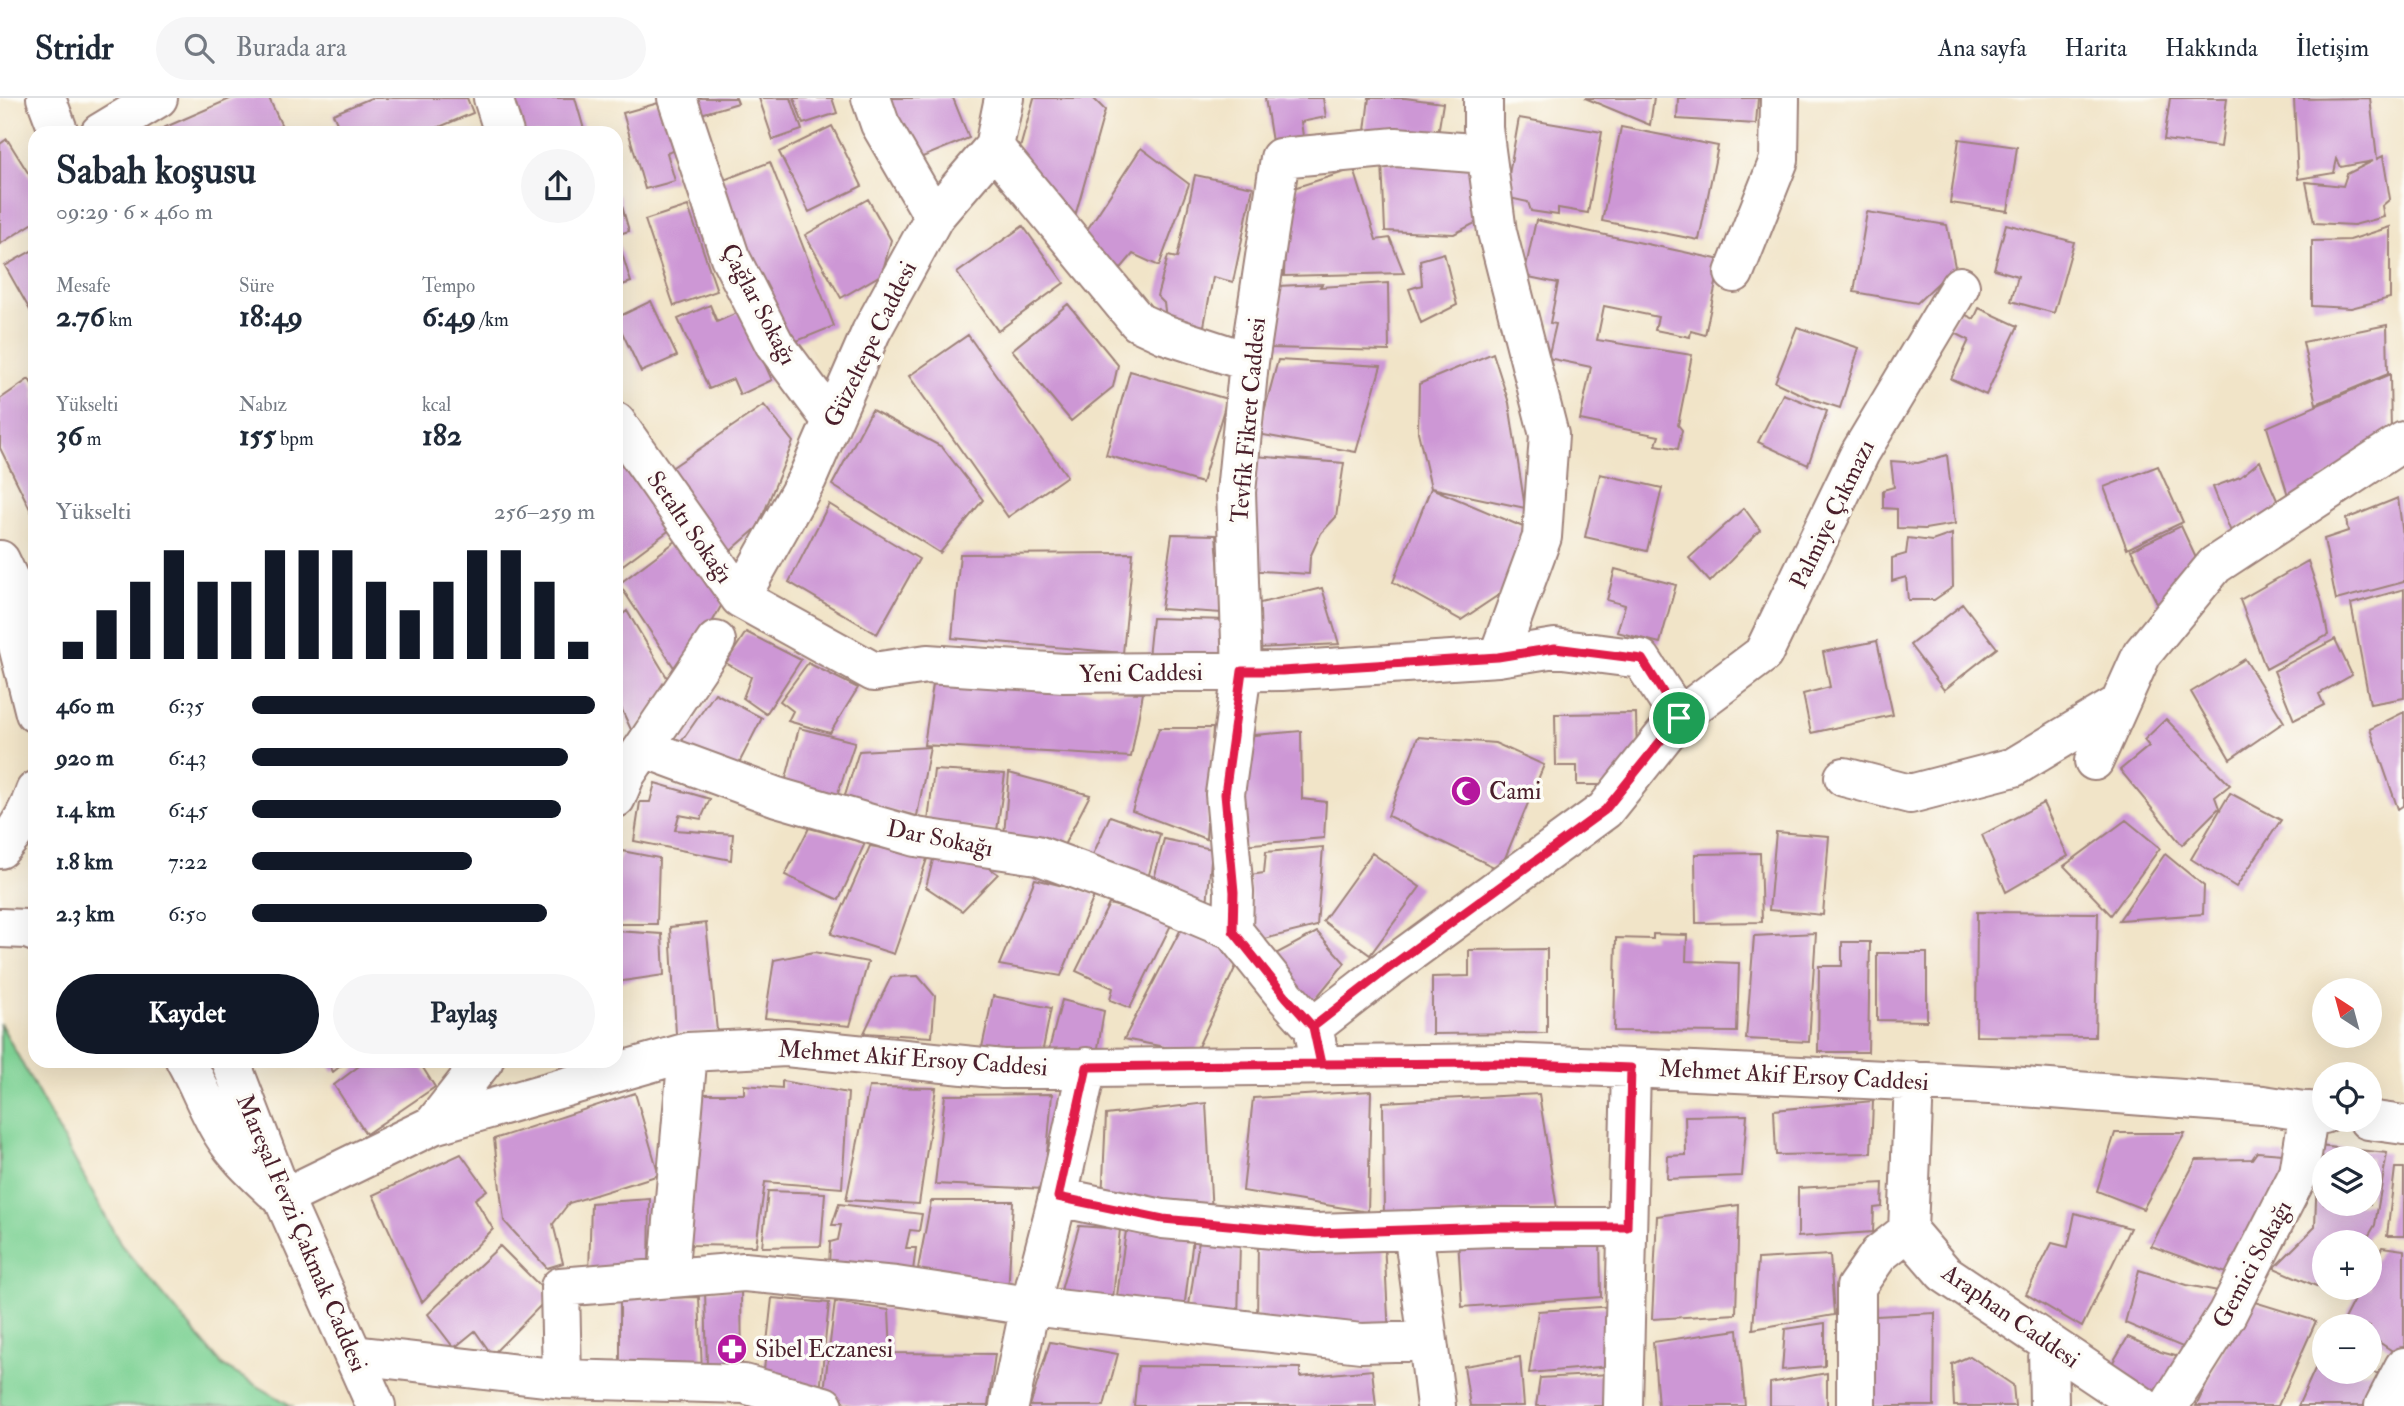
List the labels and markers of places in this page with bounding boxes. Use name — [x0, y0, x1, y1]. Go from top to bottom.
pin — [1649, 688, 1709, 748]
mosque icon: Cami — [1449, 774, 1483, 808]
place label: Cami — [1489, 776, 1541, 807]
pharmacy icon: Sibel Eczanesi — [715, 1332, 749, 1366]
place label: Sibel Eczanesi — [755, 1334, 893, 1365]

